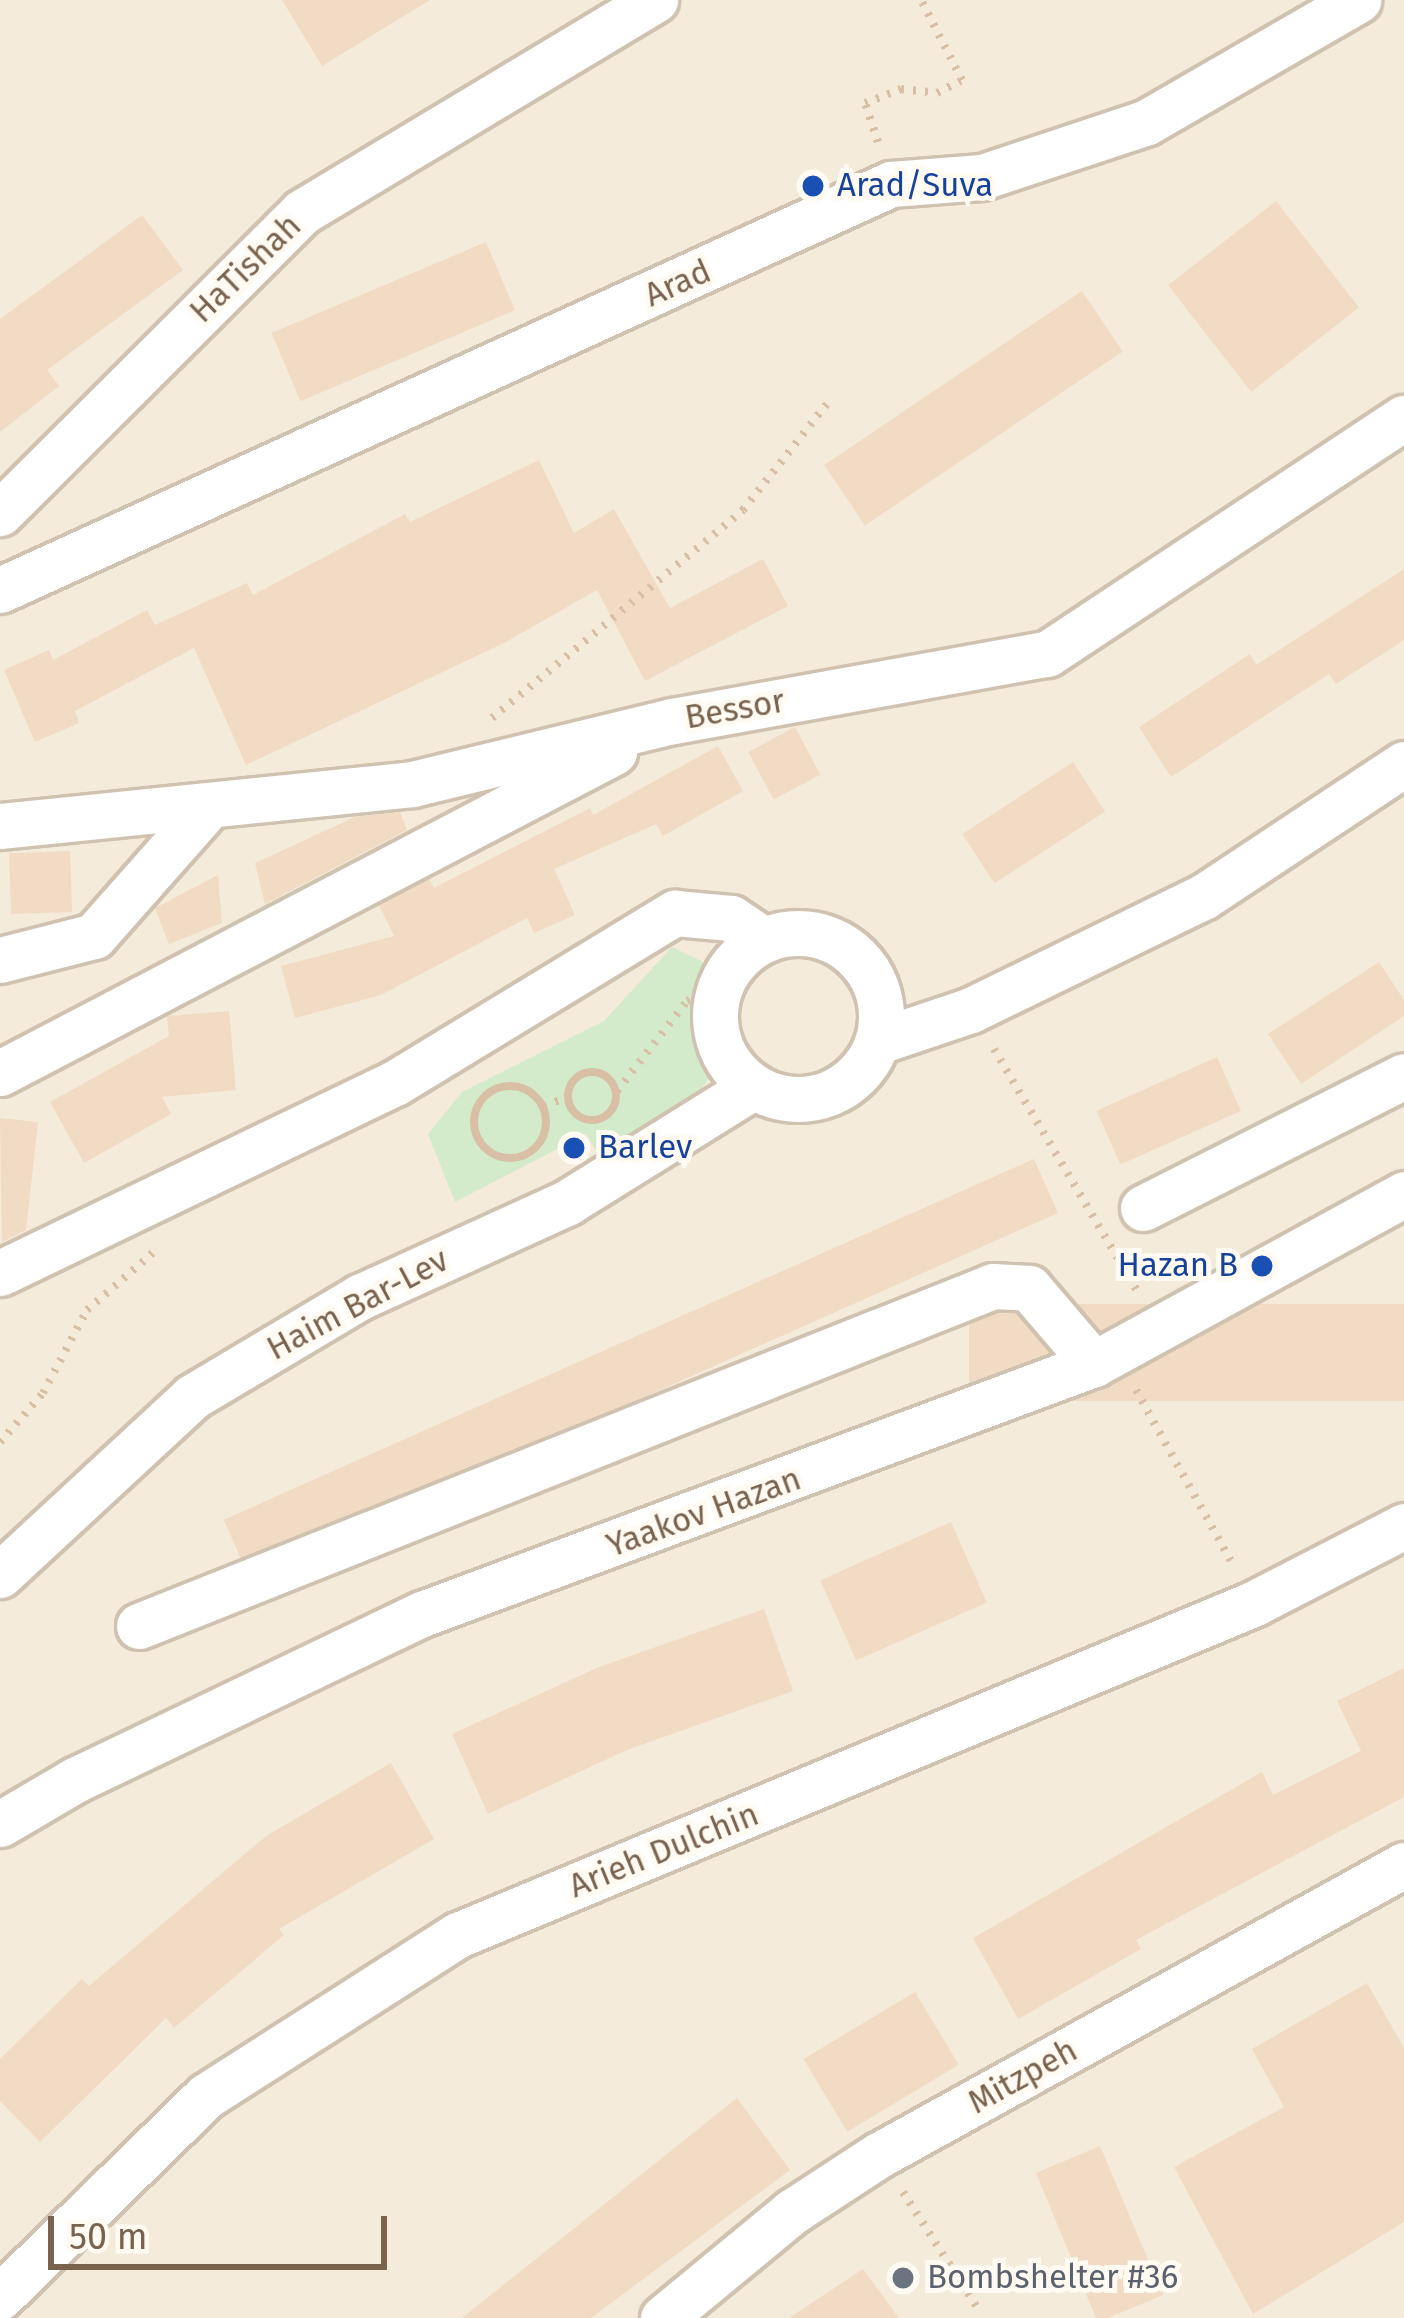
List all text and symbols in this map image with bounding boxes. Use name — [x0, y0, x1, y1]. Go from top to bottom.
place label: Arad/Suva — [837, 166, 993, 206]
marker: Arad/Suva — [800, 173, 826, 199]
street label: HaTishah — [182, 207, 310, 331]
street label: Arad — [639, 252, 717, 316]
street label: Bessor — [682, 682, 788, 738]
place label: Barlev — [598, 1128, 692, 1168]
marker: Barlev — [561, 1135, 587, 1161]
street label: Haim Bar-Lev — [261, 1241, 455, 1369]
place label: Hazan B — [1118, 1246, 1238, 1286]
marker: Hazan B — [1249, 1253, 1275, 1279]
street label: Yaakov Hazan — [602, 1460, 806, 1566]
street label: Arieh Dulchin — [564, 1795, 764, 1907]
street label: Mitzpeh — [962, 2031, 1084, 2123]
scale bar — [54, 2192, 393, 2266]
text: 50 m — [69, 2215, 148, 2259]
place label: Bombshelter #36 — [927, 2258, 1178, 2298]
marker: Bombshelter #36 — [890, 2265, 916, 2291]

